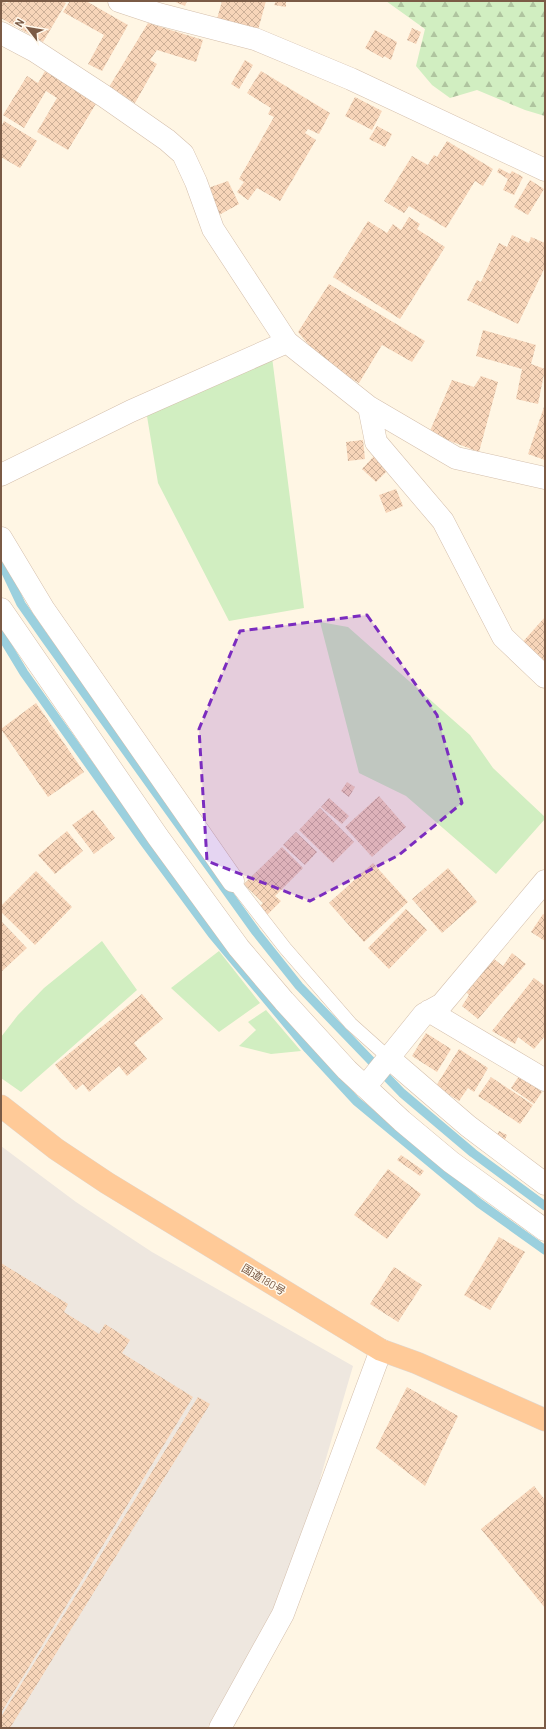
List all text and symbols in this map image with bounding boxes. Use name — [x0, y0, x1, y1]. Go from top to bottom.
north arrow — [8, 8, 48, 48]
text: N — [12, 16, 26, 29]
street label: 国道180号 — [240, 1261, 288, 1297]

